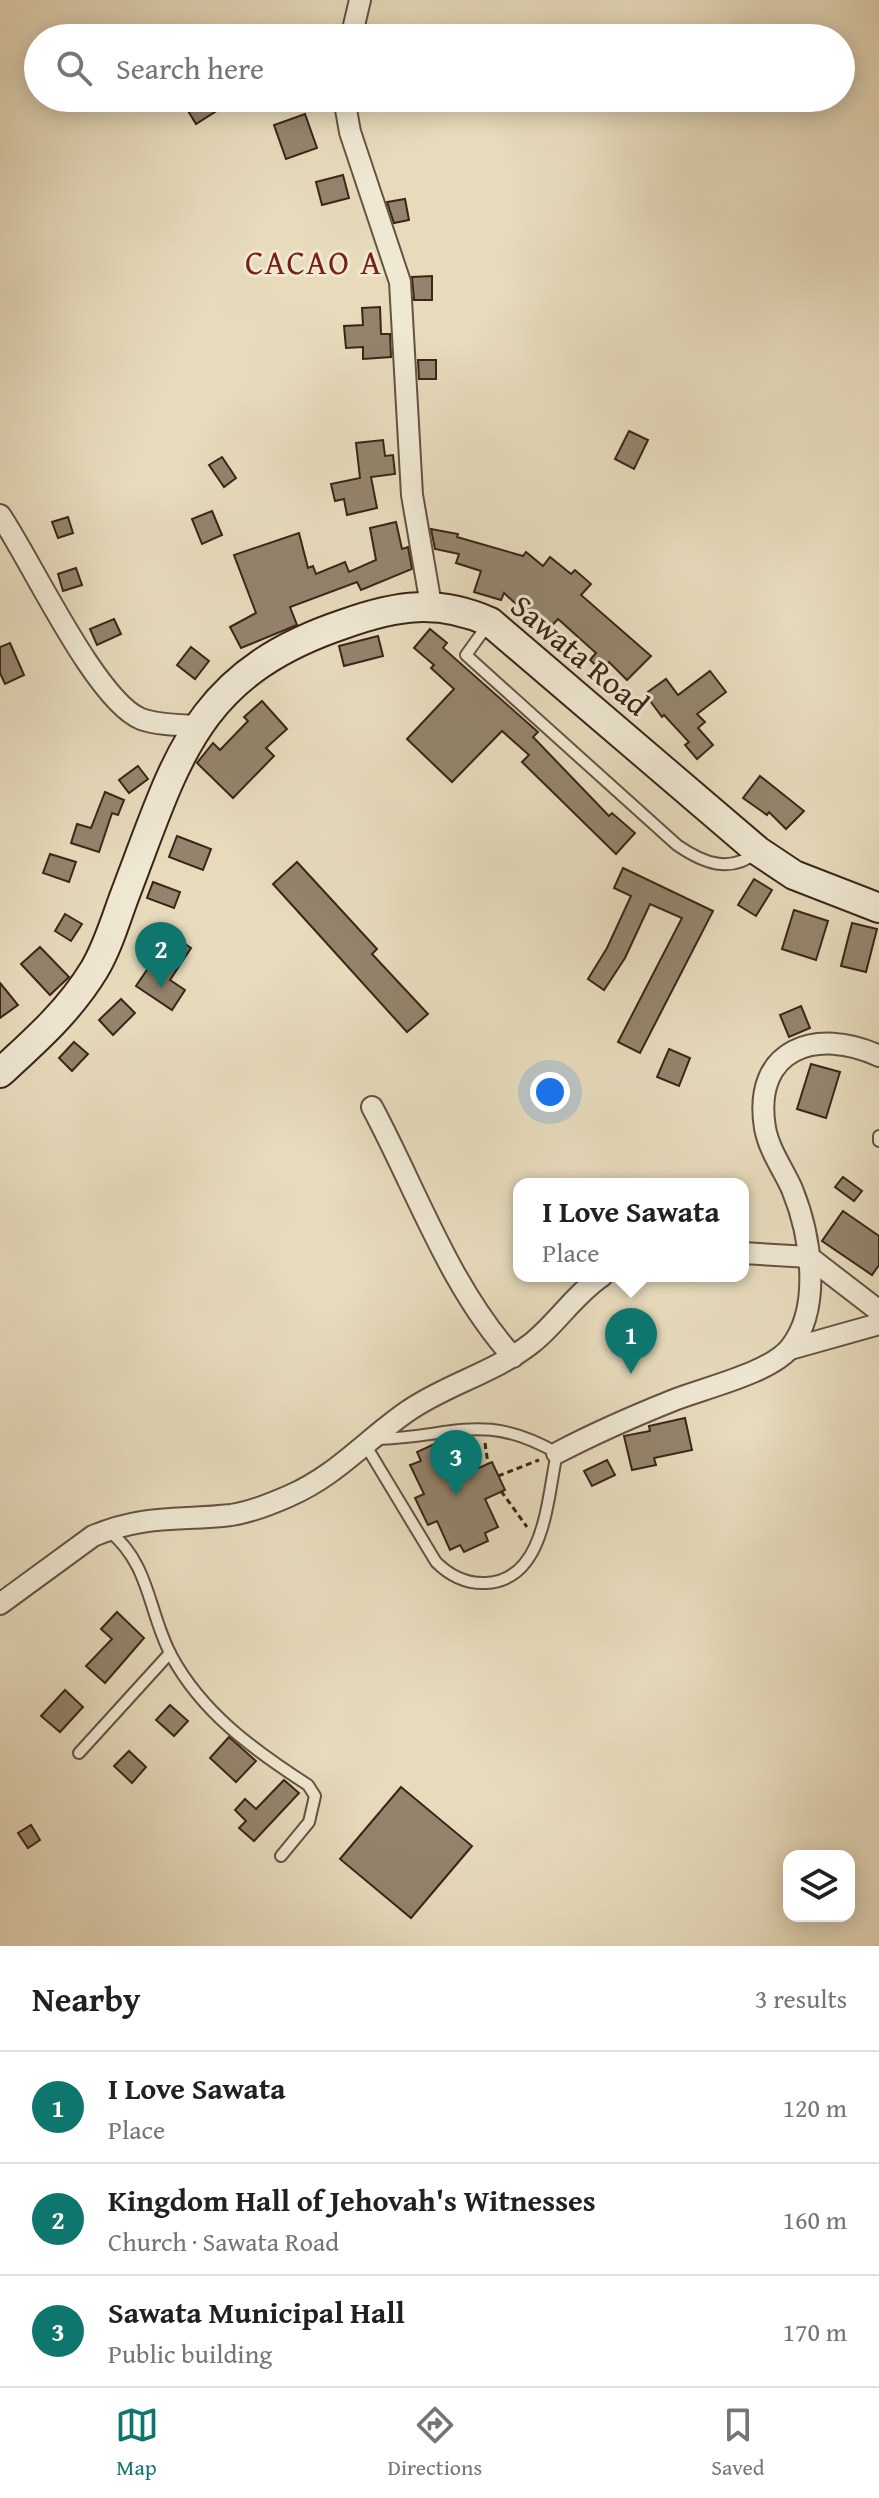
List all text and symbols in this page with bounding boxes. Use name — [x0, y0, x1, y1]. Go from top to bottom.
search box — [24, 24, 855, 112]
icon: search — [52, 46, 96, 90]
text: Search here — [116, 46, 264, 90]
district label: CACAO A — [245, 237, 383, 286]
street label: Sawata Road — [501, 583, 660, 727]
pin: 2 — [135, 922, 187, 988]
your location — [530, 1072, 570, 1112]
popup — [513, 1178, 749, 1282]
text: I Love Sawata — [542, 1189, 720, 1233]
text: Place — [542, 1233, 599, 1272]
pin: 1 — [605, 1308, 657, 1374]
pin: 3 — [430, 1430, 482, 1496]
map controls — [783, 1850, 855, 1922]
button: layers — [783, 1850, 855, 1922]
text: Nearby — [32, 1974, 141, 2023]
text: 3 results — [755, 1979, 847, 2018]
text: I Love Sawata — [108, 2066, 286, 2110]
text: 1 — [51, 2088, 65, 2127]
text: 120 m — [782, 2088, 847, 2127]
text: Place — [108, 2110, 165, 2149]
text: Kingdom Hall of Jehovah's Witnesses — [108, 2178, 596, 2222]
text: 2 — [51, 2200, 65, 2239]
text: 160 m — [782, 2200, 847, 2239]
text: Church · Sawata Road — [108, 2222, 339, 2261]
text: Sawata Municipal Hall — [108, 2290, 405, 2334]
text: 3 — [51, 2312, 65, 2351]
text: 170 m — [782, 2312, 847, 2351]
text: Public building — [108, 2334, 272, 2373]
tab: Map — [115, 2403, 159, 2483]
tab: Directions — [388, 2403, 482, 2483]
tab: Saved — [711, 2403, 764, 2483]

